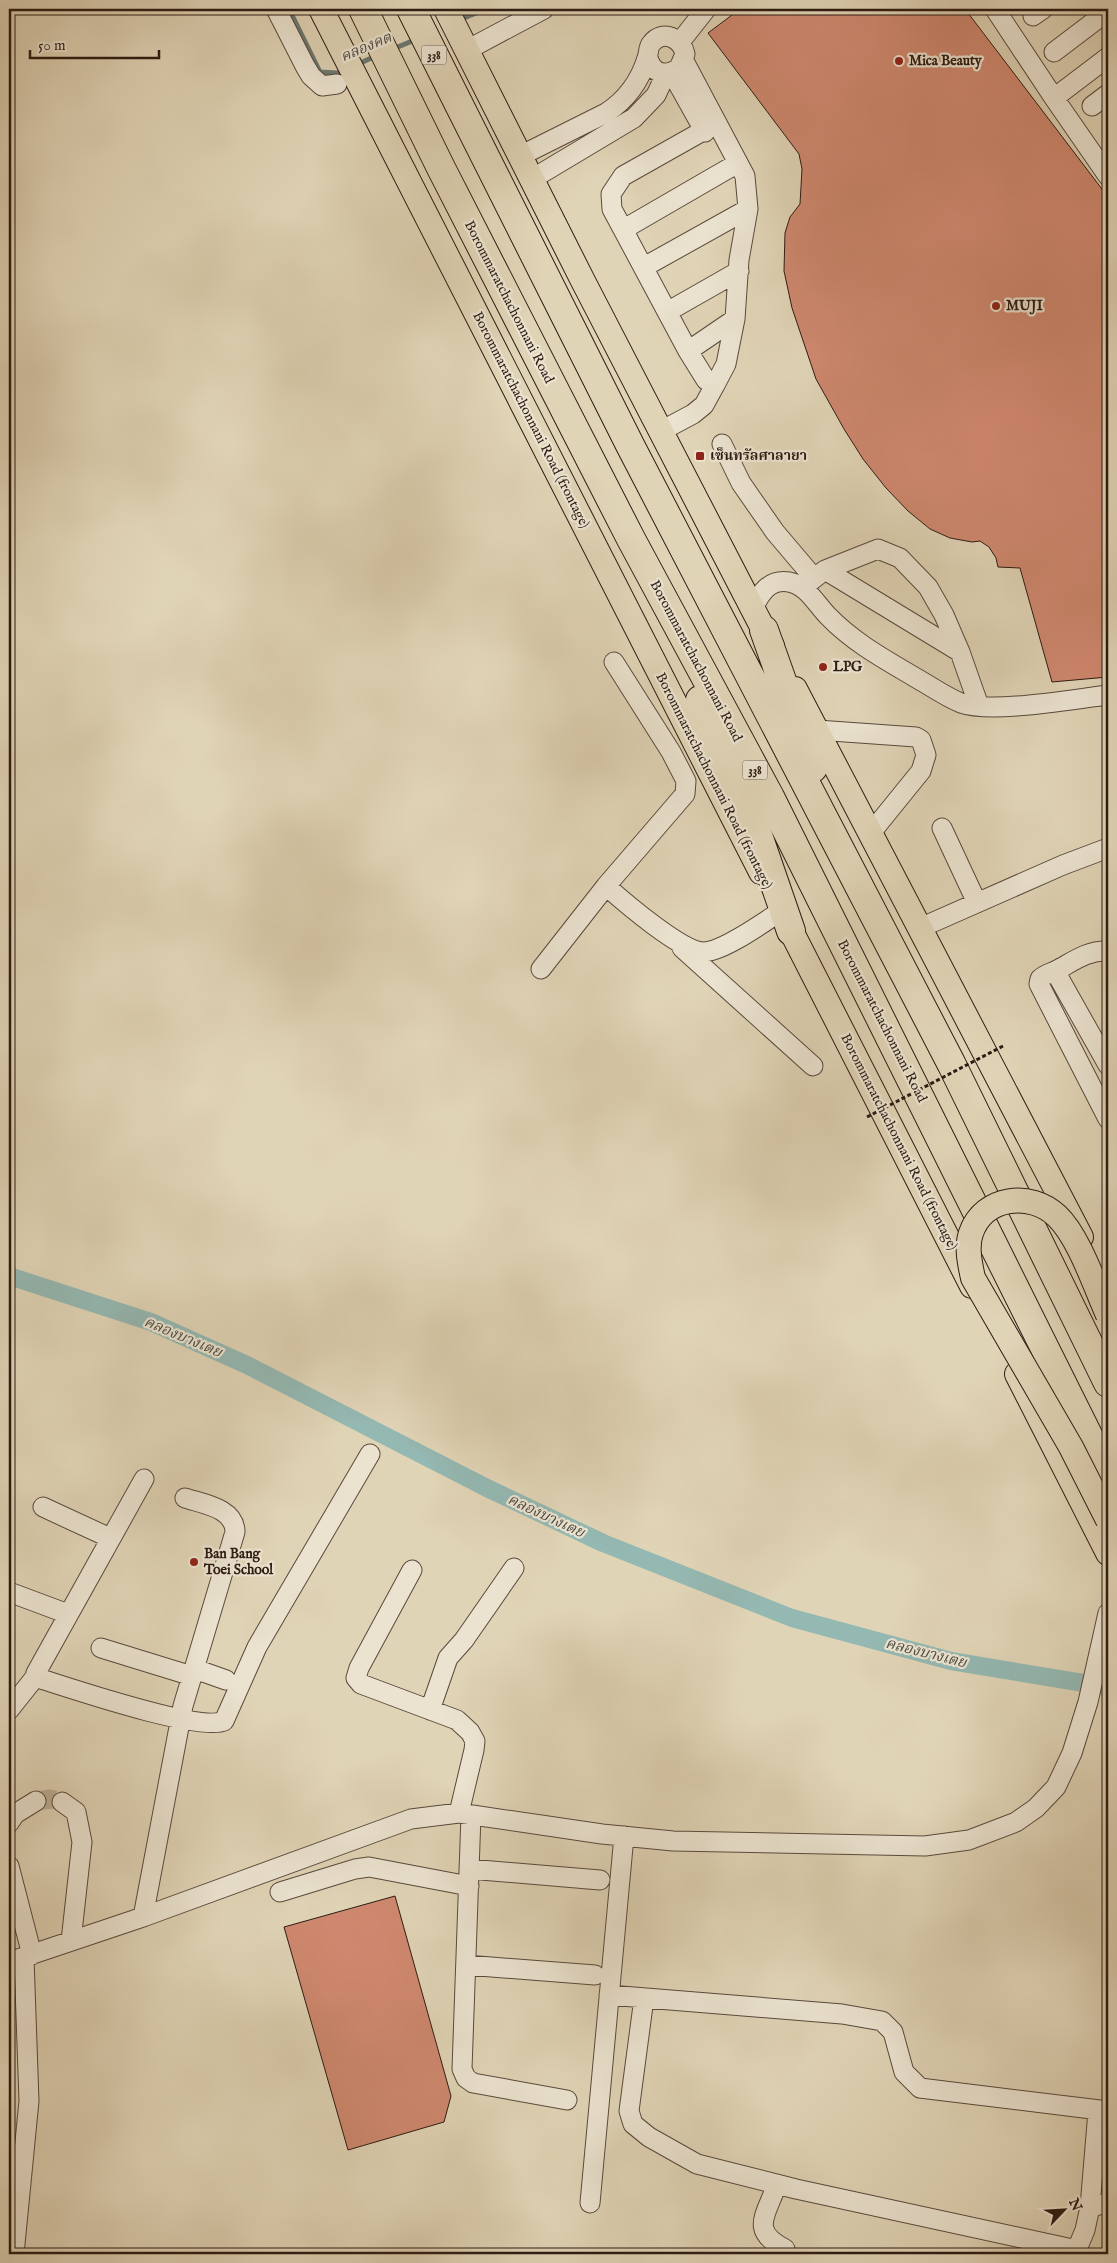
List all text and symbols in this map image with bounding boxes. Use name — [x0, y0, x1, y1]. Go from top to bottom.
scale bar — [30, 28, 159, 60]
water label: คลองคต — [338, 28, 395, 66]
text: 50 m — [38, 36, 66, 55]
road number: 338 — [422, 46, 446, 64]
place label: Mica Beauty — [909, 52, 983, 70]
marker: Mica Beauty — [893, 55, 905, 67]
street label: Borommaratchachonnani Road — [460, 218, 558, 387]
place label: MUJI — [1006, 297, 1043, 315]
marker: MUJI — [990, 300, 1002, 312]
street label: Borommaratchachonnani Road (frontage) — [468, 309, 594, 531]
place label: เซ็นทรัลศาลายา — [710, 447, 807, 465]
marker: เซ็นทรัลศาลายา — [694, 450, 706, 462]
street label: Borommaratchachonnani Road — [646, 577, 747, 745]
place label: LPG — [833, 658, 863, 676]
marker: LPG — [817, 661, 829, 673]
street label: Borommaratchachonnani Road (frontage) — [651, 670, 777, 892]
road number: 338 — [742, 760, 768, 780]
street label: Borommaratchachonnani Road — [833, 937, 931, 1106]
street label: Borommaratchachonnani Road (frontage) — [836, 1031, 962, 1253]
water label: คลองบางเตย — [141, 1312, 226, 1362]
water label: คลองบางเตย — [505, 1490, 588, 1543]
place label: Ban Bang Toei School — [203, 1545, 274, 1579]
marker: Ban Bang Toei School — [188, 1556, 200, 1568]
water label: คลองบางเตย — [884, 1634, 969, 1672]
north arrow — [1040, 2186, 1090, 2236]
text: N — [1064, 2195, 1086, 2214]

